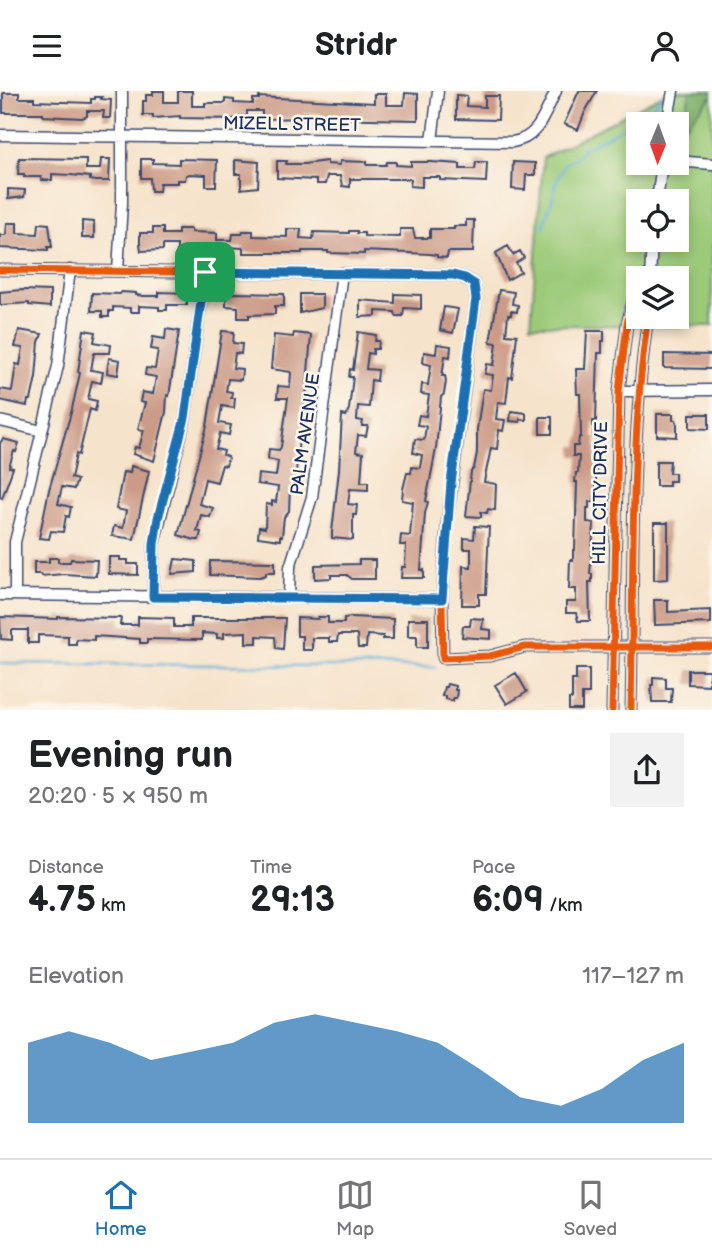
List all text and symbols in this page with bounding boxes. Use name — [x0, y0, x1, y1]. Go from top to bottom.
text: Stridr — [315, 26, 397, 65]
icon: menu — [28, 27, 66, 65]
icon: person — [646, 27, 684, 65]
north arrow — [626, 112, 690, 175]
map controls — [626, 112, 689, 329]
street label: MIZELL STREET — [223, 113, 361, 136]
button: locate — [626, 189, 689, 252]
pin — [175, 242, 235, 302]
icon: arrive — [186, 253, 224, 291]
button: layers — [626, 266, 689, 329]
street label: PALM AVENUE — [287, 372, 324, 496]
street label: HILL CITY DRIVE — [589, 421, 612, 565]
text: Evening run — [28, 733, 233, 778]
button: share — [610, 733, 684, 807]
text: 20:20 · 5 × 950 m — [28, 782, 208, 810]
text: Distance — [28, 856, 104, 879]
text: Time — [250, 856, 292, 879]
text: Pace — [472, 856, 515, 879]
text: 4.75 — [28, 879, 96, 922]
text: 29:13 — [250, 879, 335, 922]
text: 6:09 — [472, 879, 544, 922]
text: km — [96, 894, 126, 917]
text: /km — [544, 894, 583, 917]
text: Elevation — [28, 962, 124, 990]
text: 117–127 m — [582, 962, 684, 990]
tab: Home — [95, 1176, 146, 1241]
tab: Map — [336, 1176, 374, 1241]
tab: Saved — [564, 1176, 617, 1241]

